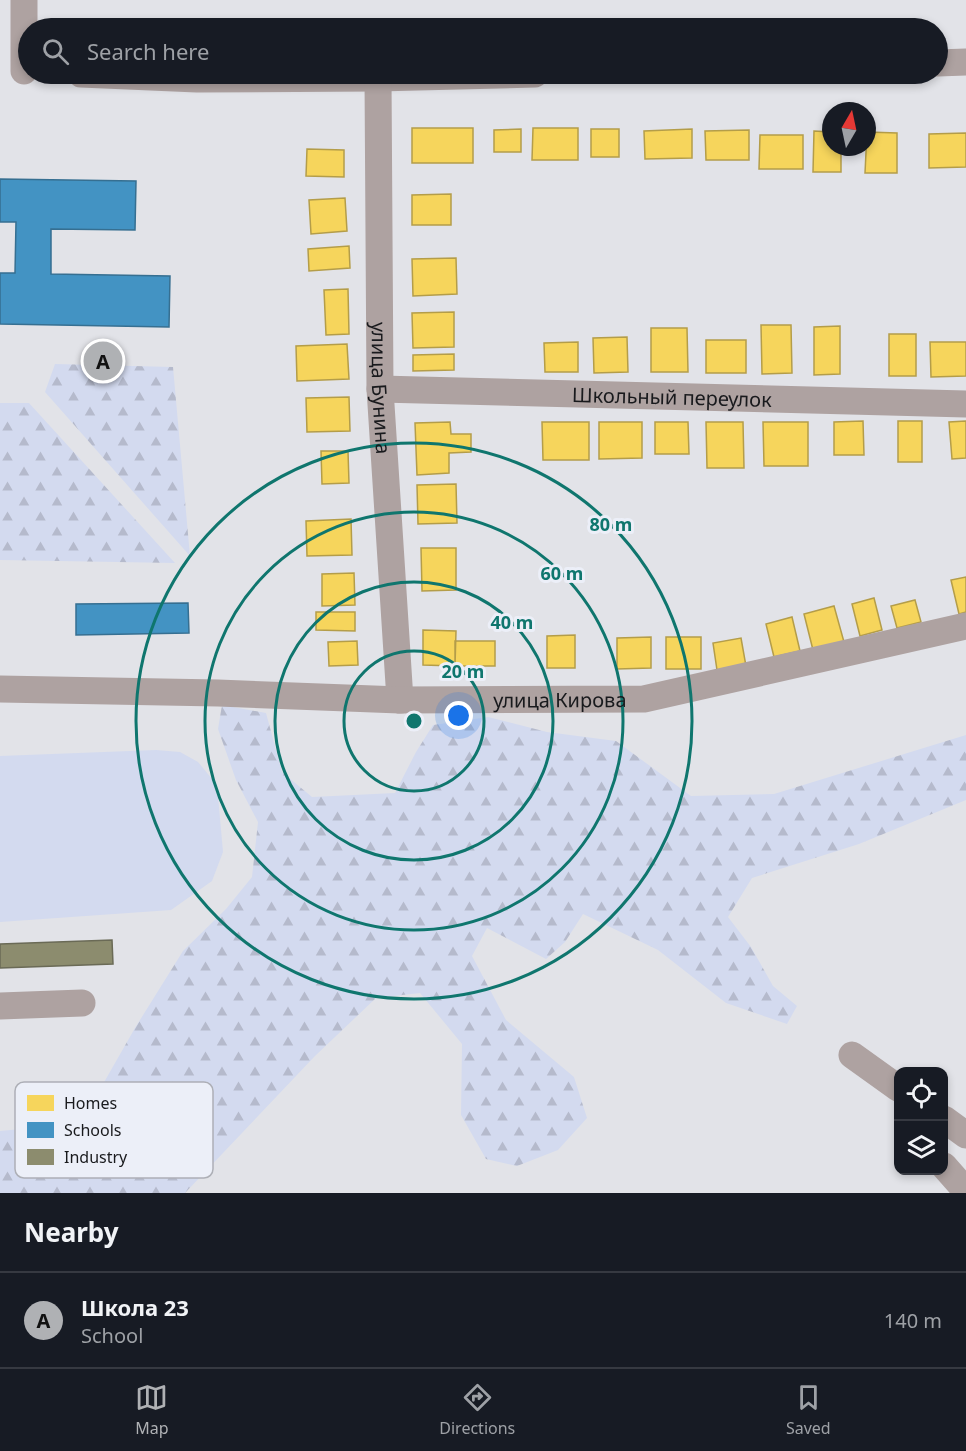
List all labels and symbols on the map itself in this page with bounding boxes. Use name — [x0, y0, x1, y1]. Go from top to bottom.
north arrow — [822, 102, 876, 156]
street label: улица Бунина — [366, 322, 398, 455]
pin: A — [84, 338, 122, 384]
street label: Школьный переулок — [572, 380, 772, 413]
text: 80 m — [590, 512, 632, 536]
text: 60 m — [541, 561, 583, 585]
text: 40 m — [491, 610, 533, 634]
text: 20 m — [442, 659, 484, 683]
street label: улица Кирова — [493, 686, 627, 713]
your location — [444, 701, 473, 730]
centre of rings — [404, 711, 424, 731]
legend — [15, 1082, 213, 1178]
text: Homes — [64, 1092, 117, 1114]
text: Schools — [64, 1119, 122, 1141]
text: Industry — [64, 1146, 128, 1168]

